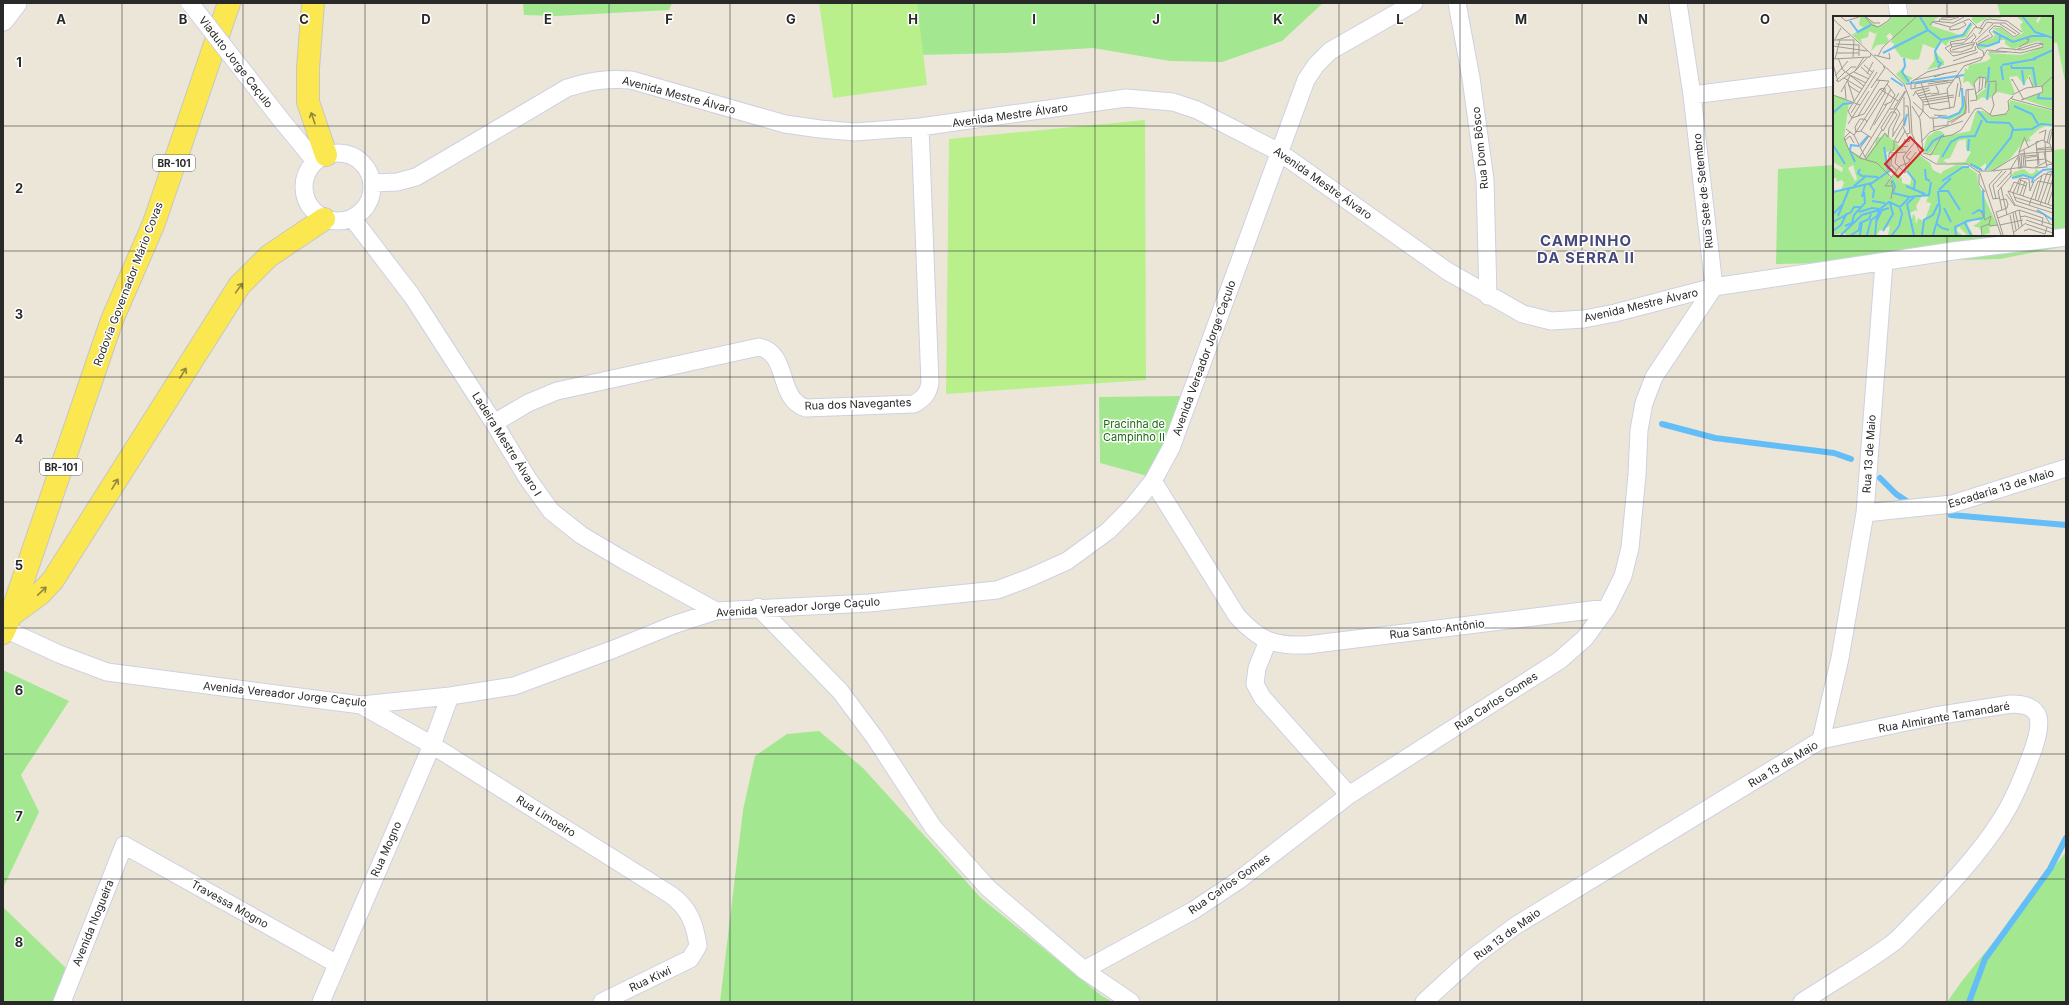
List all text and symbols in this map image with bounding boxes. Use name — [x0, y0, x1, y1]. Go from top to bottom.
text: A — [56, 11, 66, 27]
text: B — [179, 11, 188, 27]
text: C — [299, 11, 309, 27]
text: D — [421, 11, 431, 27]
text: E — [544, 11, 552, 27]
text: F — [665, 11, 673, 27]
text: G — [786, 11, 796, 27]
text: H — [908, 11, 918, 27]
text: I — [1032, 11, 1036, 27]
text: J — [1152, 11, 1160, 27]
text: K — [1273, 11, 1283, 27]
text: L — [1396, 11, 1404, 27]
text: M — [1515, 11, 1527, 27]
text: N — [1638, 11, 1648, 27]
text: O — [1760, 11, 1770, 27]
street label: Viaduto Jorge Caçulo — [196, 13, 276, 111]
inset map — [1833, 16, 2053, 236]
text: 1 — [16, 54, 22, 70]
street label: Avenida Mestre Álvaro — [621, 73, 738, 117]
street label: Avenida Mestre Álvaro — [951, 100, 1069, 130]
street label: Rua Dom Bôsco — [1469, 106, 1491, 190]
one-way arrow — [309, 112, 316, 125]
street label: Rua Sete de Setembro — [1690, 132, 1716, 249]
street label: Avenida Mestre Álvaro — [1271, 144, 1375, 222]
road number: BR-101 — [153, 155, 195, 171]
text: 2 — [15, 180, 23, 196]
street label: Rodovia Governador Mário Covas — [90, 200, 166, 368]
district label: CAMPINHO DA SERRA II — [1537, 231, 1635, 267]
street label: Avenida Vereador Jorge Caçulo — [1169, 278, 1239, 438]
one-way arrow — [235, 282, 243, 293]
street label: Avenida Mestre Álvaro — [1583, 285, 1700, 325]
text: 3 — [15, 306, 23, 322]
one-way arrow — [180, 367, 188, 379]
street label: Ladeira Mestre Álvaro I — [469, 389, 545, 499]
street label: Rua dos Navegantes — [804, 395, 912, 413]
street label: Rua 13 de Maio — [1859, 414, 1879, 494]
park label: Pracinha de Campinho II — [1103, 417, 1165, 444]
text: 4 — [15, 431, 24, 447]
road number: BR-101 — [40, 459, 82, 475]
street label: Escadaria 13 de Maio — [1946, 465, 2056, 511]
one-way arrow — [111, 478, 119, 490]
text: 5 — [15, 557, 23, 573]
one-way arrow — [37, 586, 47, 596]
street label: Avenida Vereador Jorge Caçulo — [716, 594, 881, 620]
street label: Rua Santo Antônio — [1389, 616, 1486, 642]
street label: Rua Carlos Gomes — [1452, 669, 1540, 733]
street label: Avenida Vereador Jorge Caçulo — [203, 678, 368, 710]
text: 6 — [15, 682, 23, 698]
street label: Rua Almirante Tamandaré — [1877, 699, 2011, 735]
street label: Rua 13 de Maio — [1746, 737, 1821, 790]
street label: Rua Limoeiro — [514, 792, 579, 840]
text: 7 — [15, 808, 23, 824]
street label: Rua Mogno — [368, 819, 405, 879]
street label: Rua Carlos Gomes — [1186, 851, 1273, 917]
street label: Travessa Mogno — [189, 877, 271, 931]
street label: Avenida Nogueira — [69, 878, 117, 968]
street label: Rua 13 de Maio — [1471, 905, 1543, 963]
text: 8 — [15, 934, 23, 950]
street label: Rua Kiwi — [627, 963, 673, 995]

